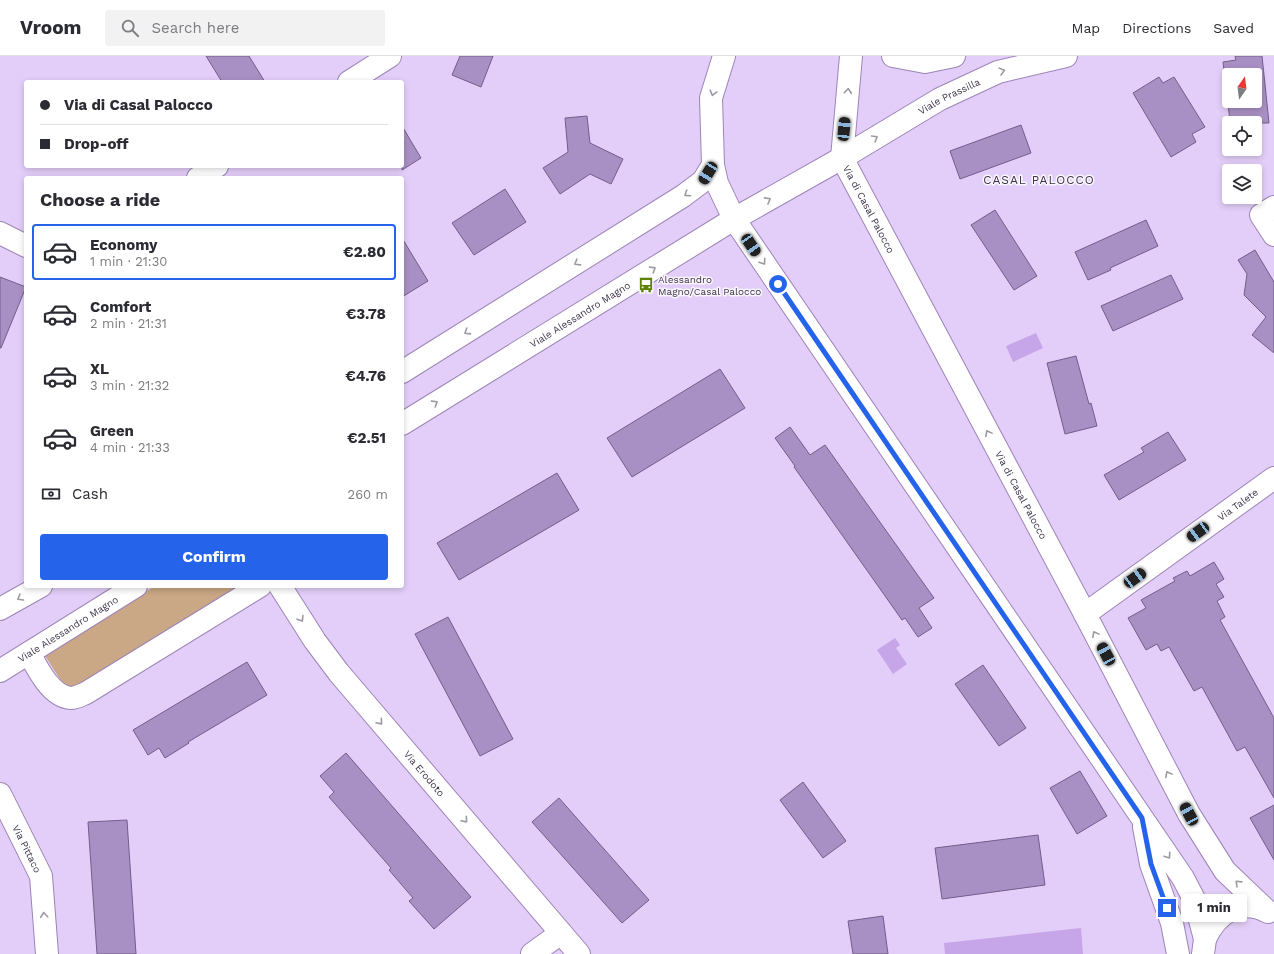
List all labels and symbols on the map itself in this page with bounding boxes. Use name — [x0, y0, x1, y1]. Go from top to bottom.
one-way arrow — [998, 67, 1005, 76]
north arrow — [1222, 68, 1262, 108]
street label: Viale Prassilla — [916, 76, 982, 117]
one-way arrow — [843, 88, 852, 94]
one-way arrow — [709, 90, 718, 97]
car — [837, 117, 851, 141]
one-way arrow — [871, 135, 878, 142]
car — [697, 160, 719, 186]
street label: Via di Casal Palocco — [841, 163, 897, 255]
district label: CASAL PALOCCO — [983, 173, 1095, 187]
one-way arrow — [684, 189, 691, 197]
one-way arrow — [764, 197, 771, 204]
car — [739, 232, 763, 258]
one-way arrow — [574, 258, 581, 266]
one-way arrow — [759, 258, 766, 265]
one-way arrow — [649, 266, 656, 273]
place label: Alessandro Magno/Casal Palocco — [658, 274, 761, 297]
route start — [769, 275, 787, 293]
bus stop icon: Alessandro Magno/Casal Palocco — [637, 276, 655, 294]
street label: Viale Alessandro Magno — [528, 279, 632, 350]
one-way arrow — [464, 327, 471, 335]
one-way arrow — [431, 400, 438, 408]
one-way arrow — [986, 430, 993, 437]
street label: Via di Casal Palocco — [993, 449, 1049, 541]
street label: Via Talete — [1216, 486, 1260, 523]
car — [1185, 520, 1211, 544]
car — [1122, 566, 1148, 590]
one-way arrow — [17, 593, 24, 600]
street label: Viale Alessandro Magno — [16, 594, 120, 664]
one-way arrow — [296, 615, 303, 622]
one-way arrow — [1093, 631, 1100, 638]
car — [1095, 641, 1117, 667]
one-way arrow — [375, 717, 382, 724]
street label: Via Erodoto — [402, 748, 447, 799]
one-way arrow — [1166, 771, 1173, 778]
car — [1178, 801, 1200, 827]
one-way arrow — [460, 816, 467, 823]
street label: Via Pittaco — [10, 823, 43, 874]
one-way arrow — [1163, 852, 1171, 859]
one-way arrow — [1235, 881, 1243, 888]
callout: 1 min — [1181, 894, 1247, 922]
route end — [1158, 899, 1176, 917]
one-way arrow — [40, 912, 49, 918]

